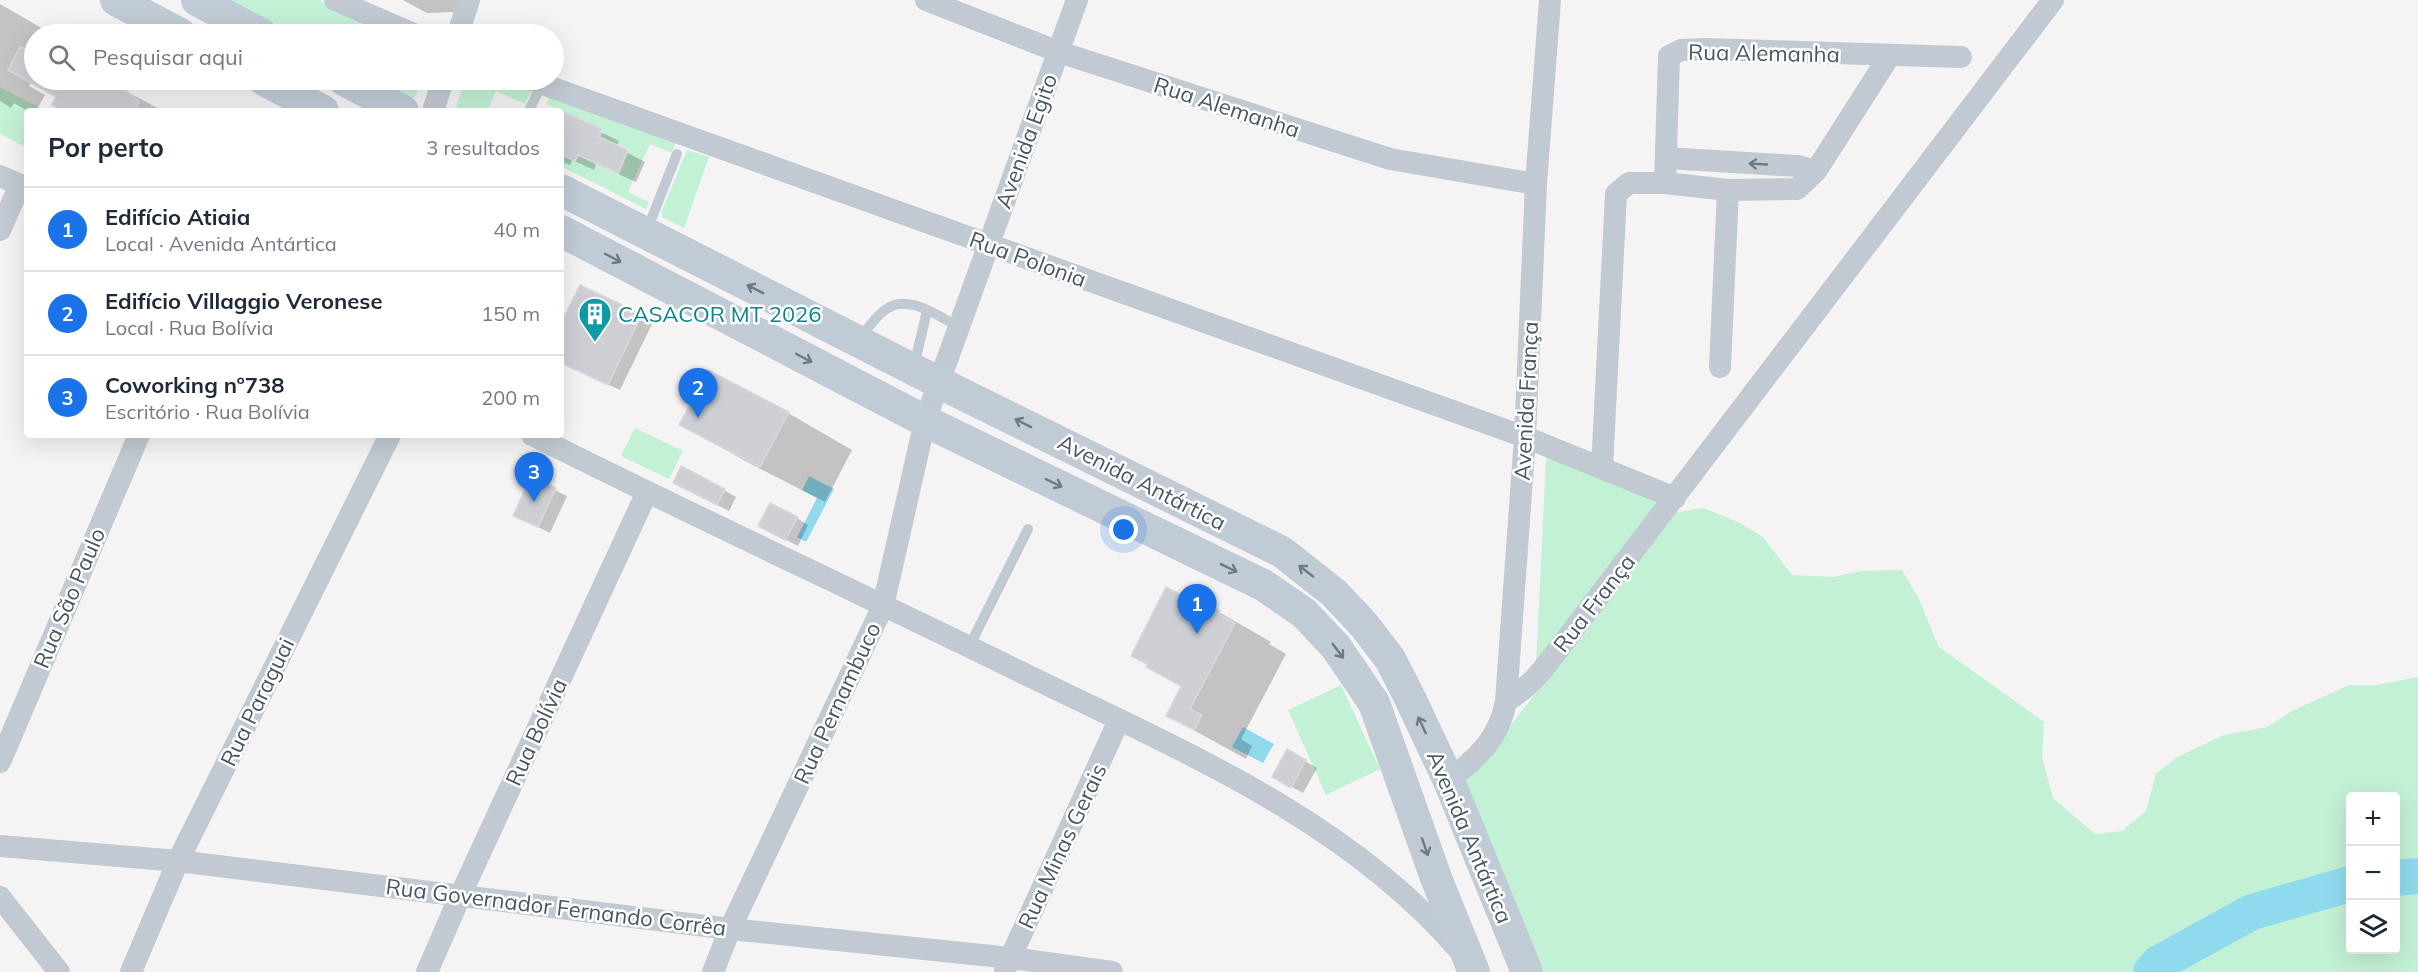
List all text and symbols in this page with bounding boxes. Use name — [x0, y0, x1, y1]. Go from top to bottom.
search box — [24, 24, 564, 90]
street label: Rua Alemanha — [1688, 38, 1840, 68]
icon: search — [45, 41, 78, 74]
text: Pesquisar aqui — [93, 43, 243, 71]
street label: Avenida Egito — [989, 70, 1063, 212]
street label: Rua Alemanha — [1151, 70, 1303, 144]
text: Por perto — [48, 131, 164, 164]
text: 3 resultados — [426, 135, 540, 160]
one-way arrow — [1748, 158, 1768, 169]
text: Edifício Atiaia — [105, 203, 250, 231]
text: 1 — [62, 217, 74, 242]
text: 40 m — [493, 217, 540, 242]
street label: Rua Polonia — [966, 225, 1090, 293]
text: Local · Avenida Antártica — [105, 231, 337, 256]
one-way arrow — [604, 252, 621, 264]
one-way arrow — [746, 282, 764, 294]
text: Edifício Villaggio Veronese — [105, 287, 382, 315]
building icon: CASACOR MT 2026 — [577, 296, 613, 343]
place label: CASACOR MT 2026 — [618, 300, 822, 328]
text: 2 — [62, 301, 74, 326]
text: 150 m — [481, 301, 540, 326]
text: Local · Rua Bolívia — [105, 315, 273, 340]
street label: Avenida França — [1508, 321, 1544, 481]
one-way arrow — [795, 353, 813, 364]
pin: 2 — [678, 368, 718, 418]
text: Coworking n°738 — [105, 371, 284, 399]
text: 3 — [62, 385, 74, 410]
text: 200 m — [481, 385, 540, 410]
text: Escritório · Rua Bolívia — [105, 399, 310, 424]
one-way arrow — [1015, 416, 1033, 428]
street label: Avenida Antártica — [1053, 428, 1231, 536]
pin: 3 — [514, 452, 554, 502]
one-way arrow — [1044, 478, 1062, 490]
your location — [1109, 515, 1138, 544]
street label: Rua São Paulo — [27, 524, 111, 672]
street label: Rua França — [1547, 548, 1641, 658]
one-way arrow — [1220, 563, 1238, 575]
one-way arrow — [1299, 565, 1315, 578]
pin: 1 — [1178, 584, 1216, 634]
street label: Rua Pernambuco — [787, 618, 887, 788]
street label: Rua Paraguai — [214, 633, 300, 771]
one-way arrow — [1332, 642, 1344, 658]
street label: Rua Bolívia — [499, 674, 573, 790]
one-way arrow — [1416, 716, 1428, 734]
street label: Avenida Antártica — [1421, 746, 1519, 928]
street label: Rua Minas Gerais — [1011, 759, 1113, 933]
map controls — [2346, 792, 2400, 954]
button: + — [2346, 792, 2400, 846]
one-way arrow — [1420, 837, 1431, 856]
button: − — [2346, 846, 2400, 900]
street label: Rua Governador Fernando Corrêa — [384, 872, 728, 942]
button: layers — [2346, 900, 2400, 954]

